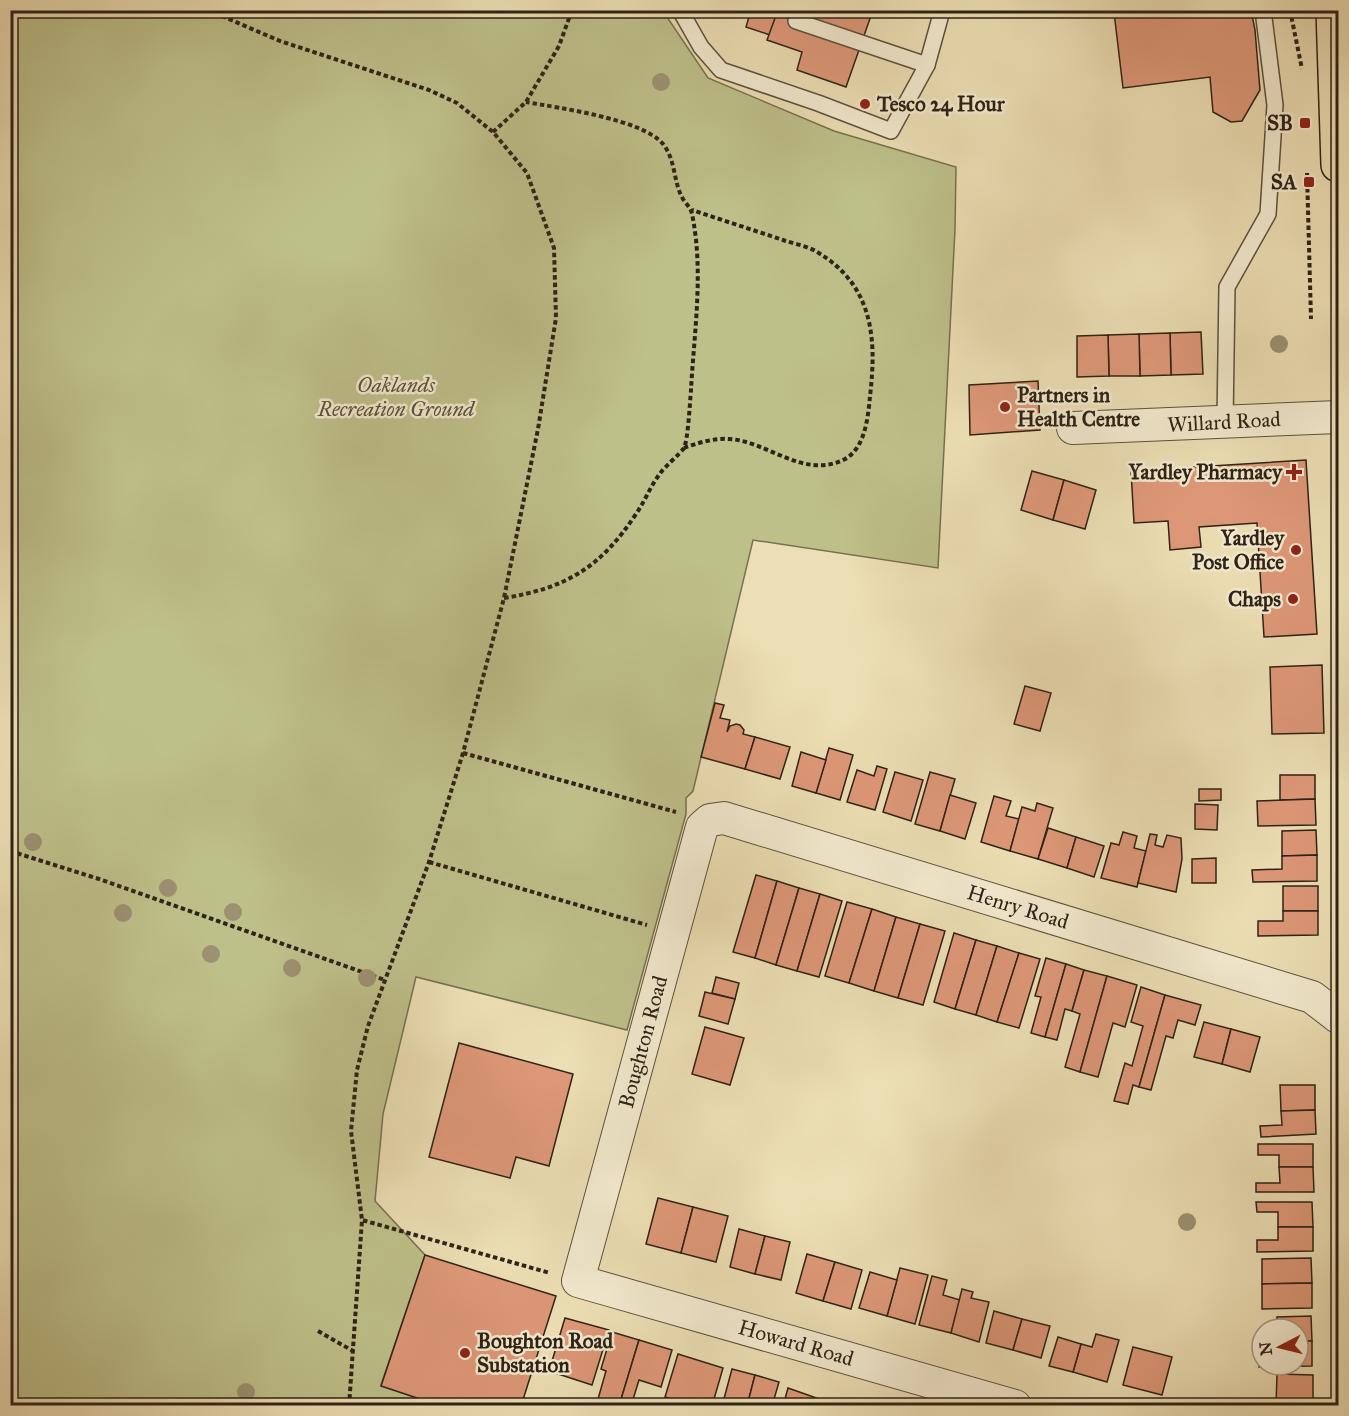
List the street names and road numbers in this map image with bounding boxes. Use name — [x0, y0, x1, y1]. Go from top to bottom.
street label: Willard Road — [1167, 406, 1282, 438]
street label: Henry Road — [964, 879, 1072, 935]
street label: Boughton Road — [613, 973, 673, 1111]
street label: Howard Road — [735, 1314, 857, 1372]

